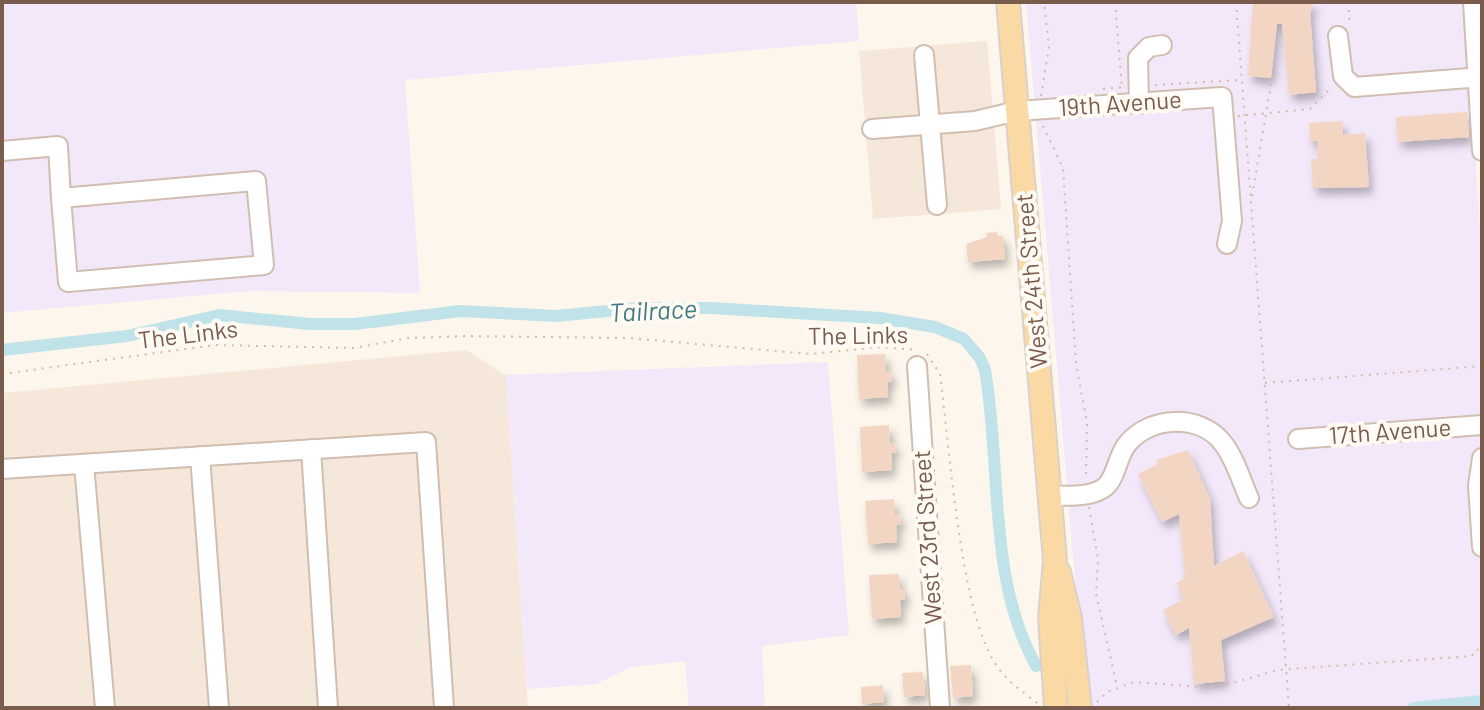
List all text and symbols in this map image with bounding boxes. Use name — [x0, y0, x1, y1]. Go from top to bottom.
street label: 19th Avenue — [1057, 84, 1183, 121]
street label: West 24th Street — [1008, 192, 1053, 370]
water label: Tailrace — [608, 292, 698, 327]
street label: The Links — [136, 313, 239, 354]
street label: The Links — [808, 319, 908, 350]
street label: 17th Avenue — [1328, 412, 1452, 449]
street label: West 23rd Street — [906, 449, 947, 625]

